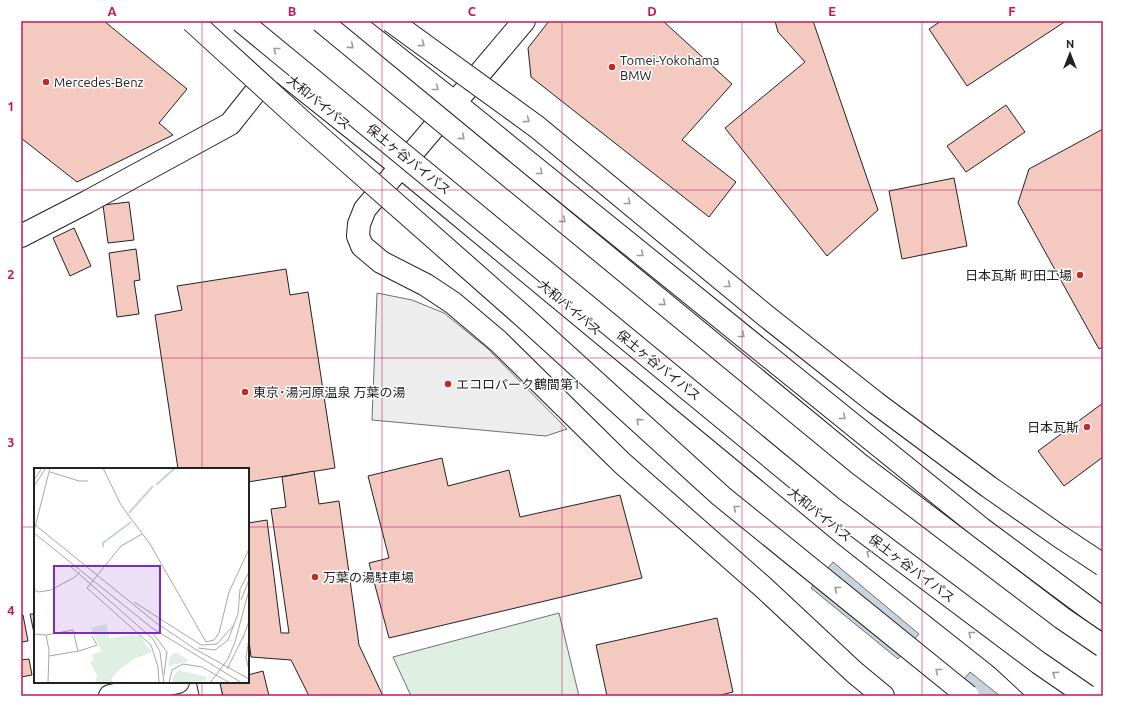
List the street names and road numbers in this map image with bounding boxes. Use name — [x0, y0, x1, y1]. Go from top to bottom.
street label: 大和バイパス — [284, 72, 354, 132]
street label: 保土ヶ谷バイパス — [364, 121, 454, 197]
street label: 大和バイパス — [536, 277, 604, 337]
street label: 保土ヶ谷バイパス — [614, 327, 704, 403]
street label: 大和バイパス — [785, 484, 855, 544]
street label: 保土ヶ谷バイパス — [866, 531, 958, 605]

